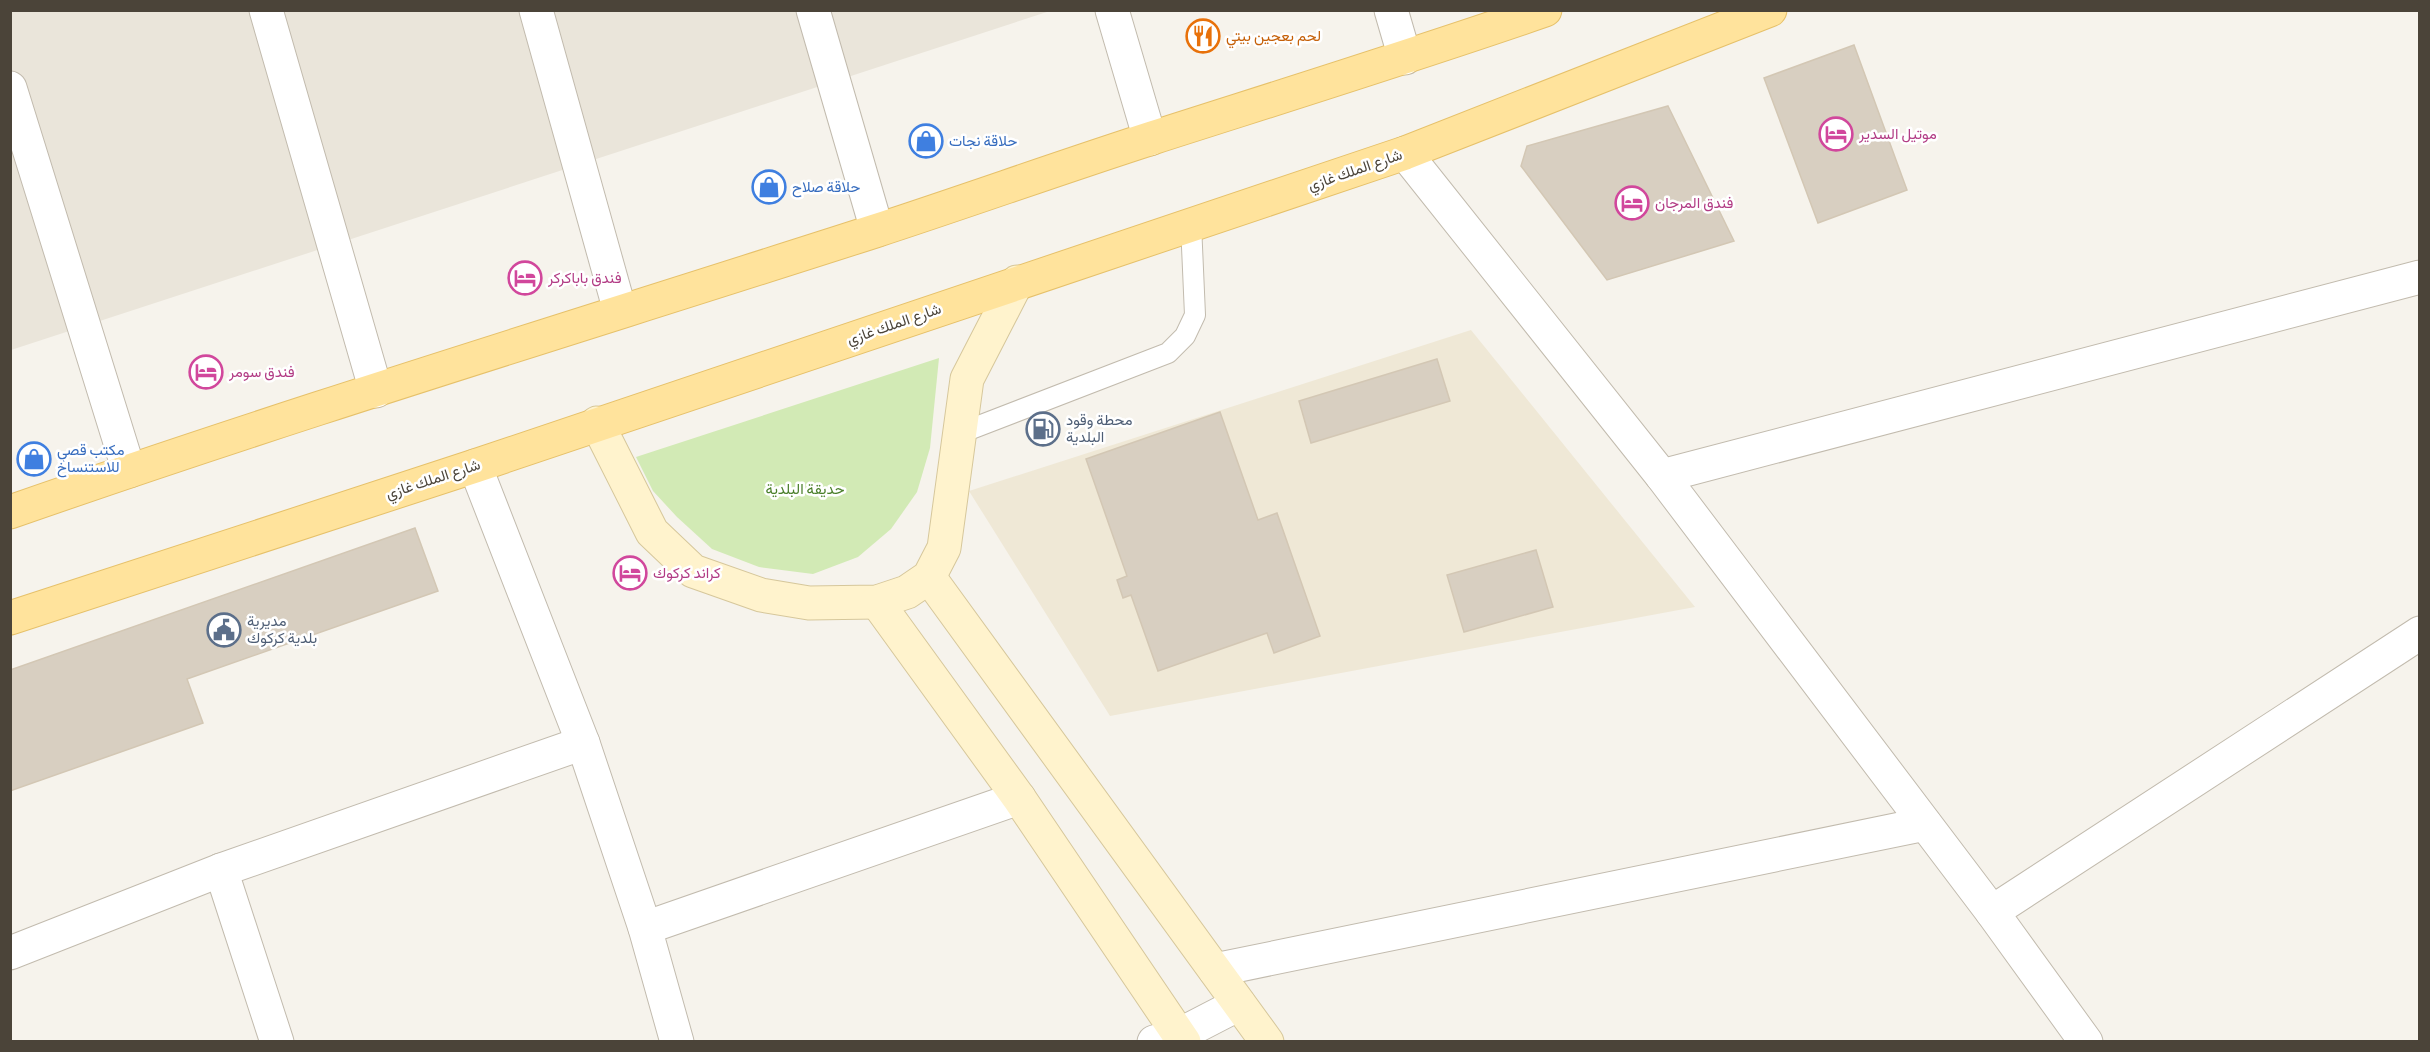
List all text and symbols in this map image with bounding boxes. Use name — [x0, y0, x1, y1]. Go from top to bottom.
restaurant icon: لحم بعجين بيتي — [1185, 18, 1221, 54]
place label: لحم بعجين بيتي — [1226, 26, 1321, 49]
hotel icon: موتيل السدير — [1818, 116, 1854, 152]
shop icon: حلاقة نجات — [908, 123, 944, 159]
place label: موتيل السدير — [1858, 124, 1937, 143]
place label: حلاقة نجات — [949, 131, 1017, 150]
street label: شارع الملك غازي — [1305, 144, 1406, 198]
shop icon: حلاقة صلاح — [751, 169, 787, 205]
place label: حلاقة صلاح — [792, 177, 860, 198]
hotel icon: فندق المرجان — [1614, 185, 1650, 221]
place label: فندق المرجان — [1655, 193, 1734, 212]
hotel icon: فندق باباكركر — [507, 260, 543, 296]
place label: فندق باباكركر — [547, 268, 622, 287]
street label: شارع الملك غازي — [844, 298, 945, 352]
hotel icon: فندق سومر — [188, 354, 224, 390]
place label: فندق سومر — [228, 362, 295, 381]
place label: محطة وقود البلدية — [1066, 410, 1133, 446]
fuel station icon: محطة وقود البلدية — [1025, 411, 1061, 447]
place label: مكتب قصي للاستنساخ — [57, 440, 124, 478]
shop icon: مكتب قصي للاستنساخ — [16, 441, 52, 477]
street label: شارع الملك غازي — [383, 454, 484, 507]
park label: حديقة البلدية — [765, 479, 845, 498]
hotel icon: كراند كركوك — [612, 555, 648, 591]
place label: كراند كركوك — [653, 563, 721, 582]
place label: مديرية بلدية كركوك — [247, 611, 317, 647]
public building icon: مديرية بلدية كركوك — [206, 612, 242, 648]

